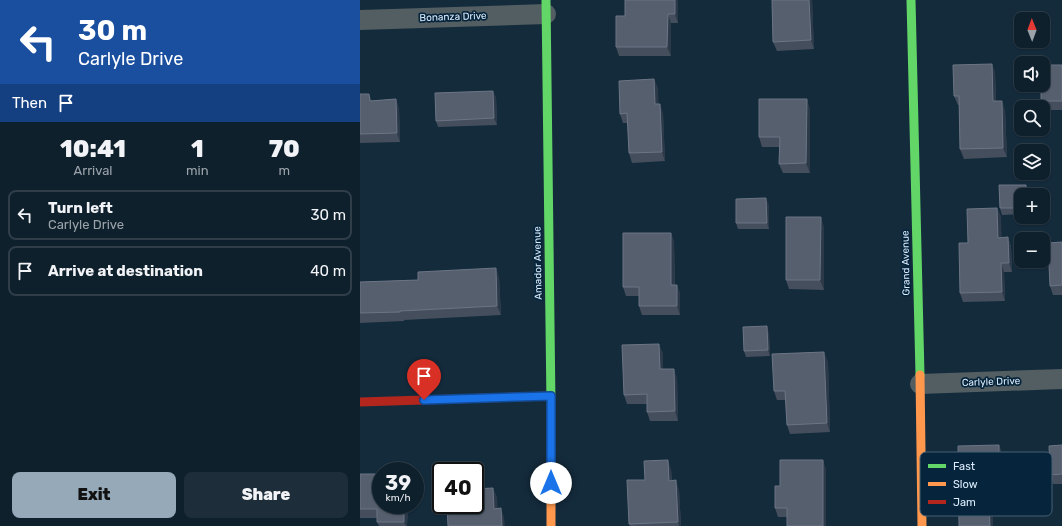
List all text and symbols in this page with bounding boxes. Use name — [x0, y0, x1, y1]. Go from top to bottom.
street label: Bonanza Drive — [419, 10, 487, 24]
north arrow — [1014, 12, 1050, 48]
map controls — [1014, 12, 1050, 268]
text: 30 m — [78, 14, 147, 47]
icon: left — [12, 16, 64, 68]
text: Carlyle Drive — [78, 48, 183, 70]
button: sound — [1014, 56, 1050, 92]
icon: arrive — [55, 92, 77, 114]
text: Then — [12, 94, 47, 112]
button: search — [1014, 100, 1050, 136]
text: 10:41 — [60, 135, 126, 163]
text: 1 — [191, 135, 204, 163]
text: 70 — [269, 135, 300, 163]
button: layers — [1014, 144, 1050, 180]
text: Arrival — [74, 163, 113, 178]
text: min — [186, 163, 209, 178]
text: m — [279, 163, 290, 178]
button: + — [1014, 188, 1050, 224]
text: Turn left — [48, 199, 113, 217]
icon: left — [14, 204, 36, 226]
text: 30 m — [310, 206, 346, 224]
text: Carlyle Drive — [48, 217, 124, 232]
street label: Amador Avenue — [531, 226, 545, 300]
street label: Grand Avenue — [899, 230, 913, 296]
button: − — [1014, 232, 1050, 268]
icon: arrive — [14, 260, 36, 282]
text: Arrive at destination — [48, 262, 203, 280]
text: 40 m — [310, 262, 346, 280]
pin — [407, 359, 441, 400]
icon: arrive — [413, 365, 435, 387]
street label: Carlyle Drive — [962, 375, 1021, 389]
legend — [920, 452, 1052, 516]
text: Fast — [953, 460, 976, 473]
speed limit sign: 40 — [432, 462, 484, 514]
position arrow — [530, 462, 572, 504]
text: 39 — [385, 471, 411, 495]
button: Exit — [12, 472, 176, 518]
button: Share — [184, 472, 348, 518]
text: Slow — [953, 478, 978, 491]
text: km/h — [386, 492, 410, 504]
text: Jam — [953, 496, 976, 509]

